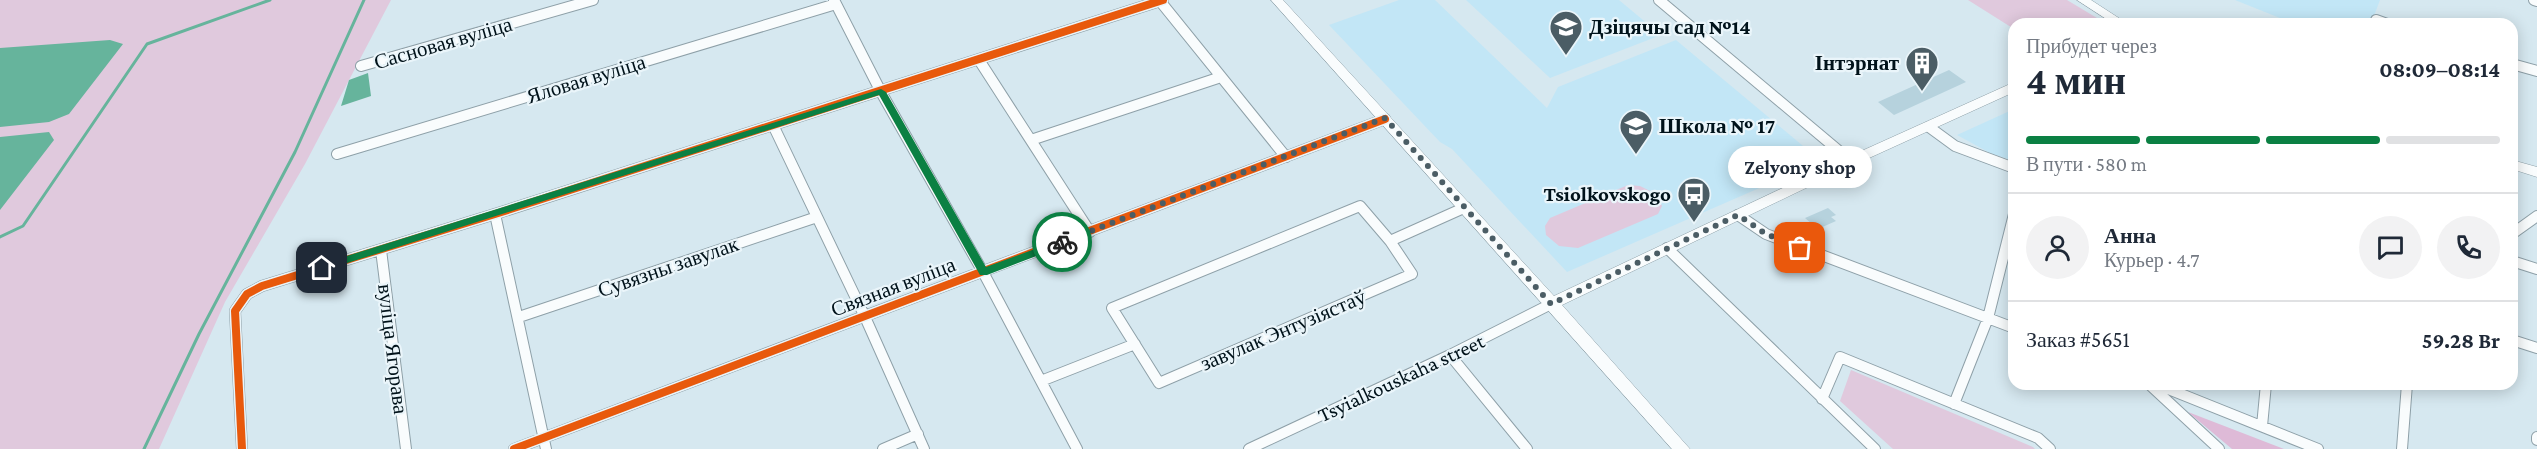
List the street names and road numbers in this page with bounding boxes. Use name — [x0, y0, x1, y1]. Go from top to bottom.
street label: Сасновая вуліца — [371, 12, 515, 74]
street label: Яловая вуліца — [524, 49, 649, 108]
street label: Сувязны завулак — [594, 231, 742, 302]
street label: Связная вуліца — [827, 252, 959, 322]
street label: вуліца Ягорава — [373, 283, 413, 416]
street label: завулак Энтузіястаў — [1197, 284, 1370, 376]
street label: Tsyialkouskaha street — [1314, 328, 1489, 427]

